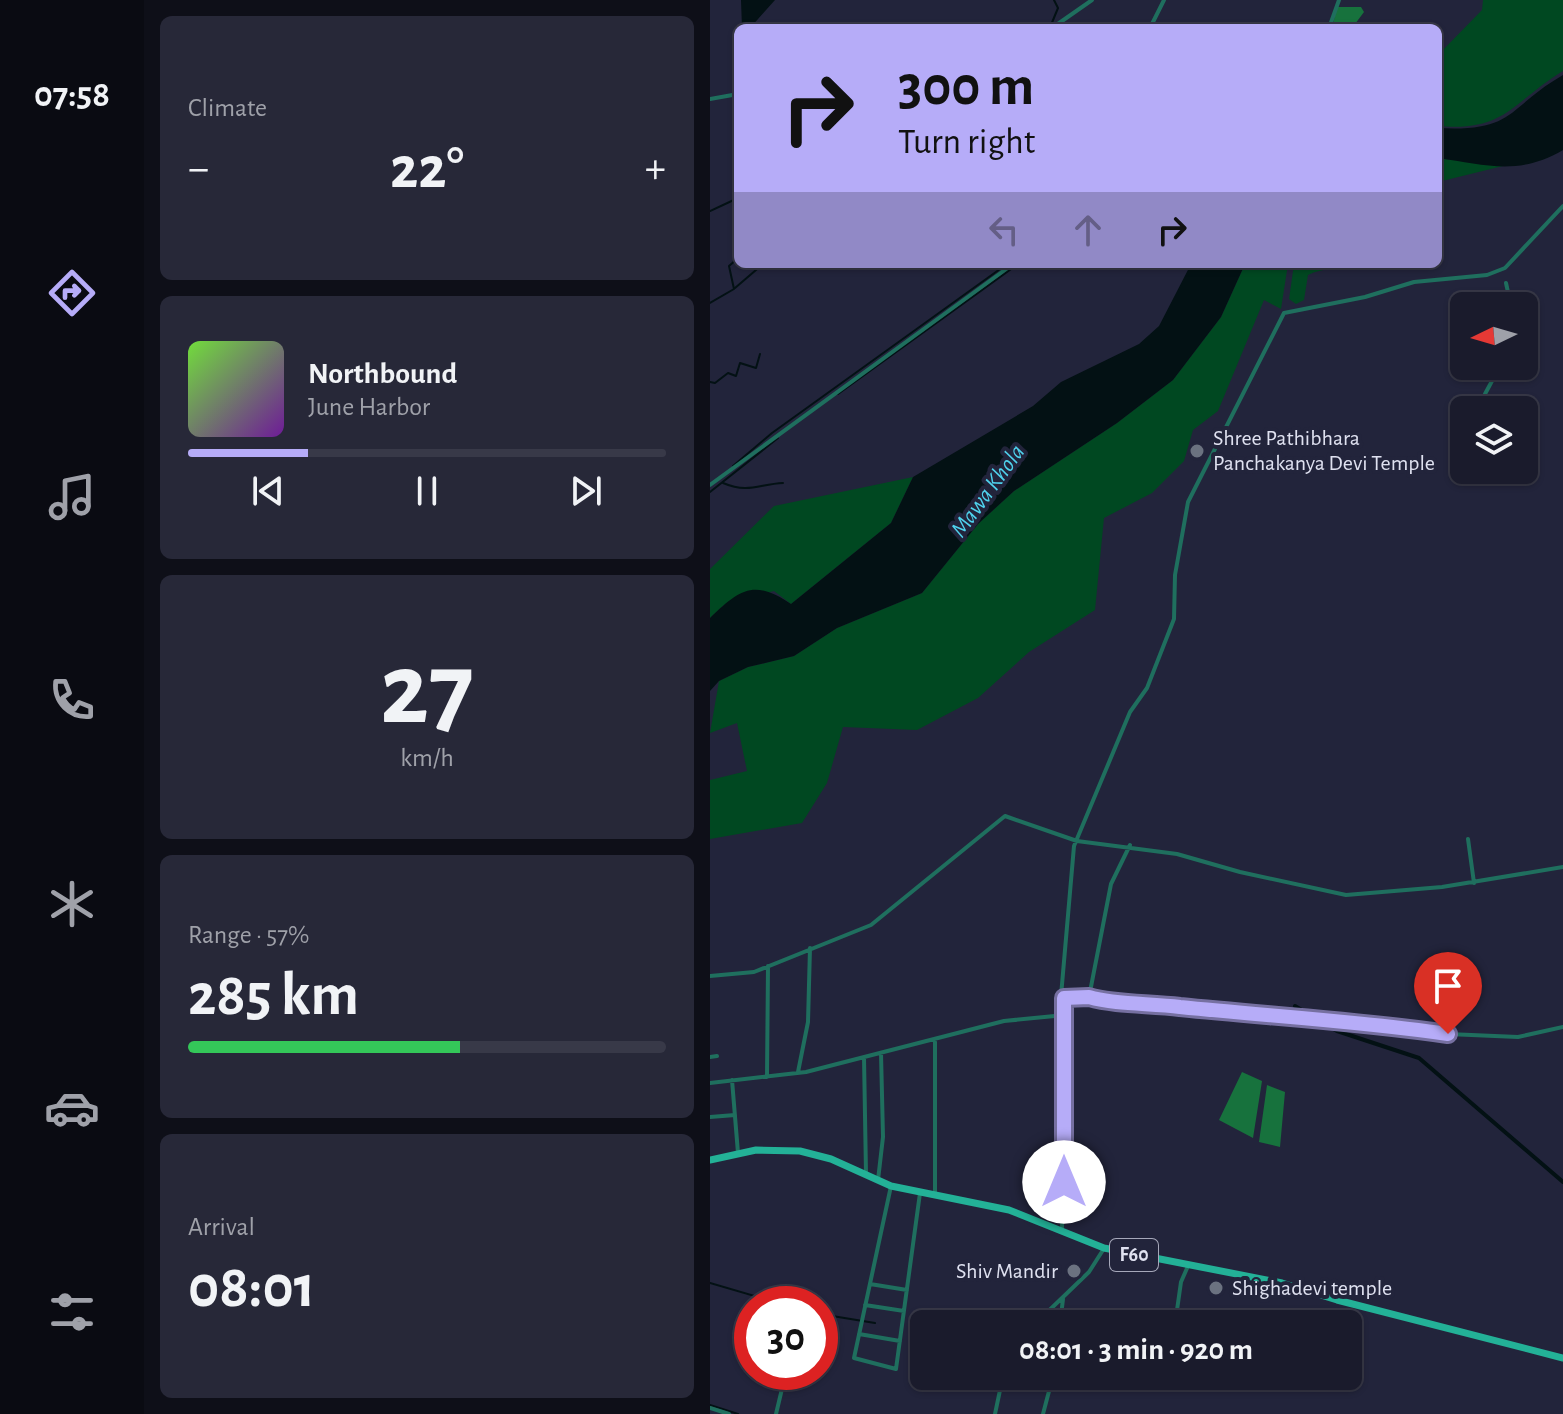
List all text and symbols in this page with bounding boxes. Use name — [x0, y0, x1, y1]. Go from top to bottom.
icon: right — [766, 56, 870, 160]
text: 300 m — [898, 59, 1034, 115]
text: 07:58 — [34, 77, 110, 113]
text: Climate — [188, 95, 267, 121]
text: Turn right — [898, 124, 1035, 160]
text: 22° — [390, 139, 464, 199]
text: − — [188, 147, 209, 191]
text: + — [645, 147, 666, 191]
icon: left — [982, 208, 1026, 252]
icon: ahead — [1066, 208, 1110, 252]
icon: right — [1150, 208, 1194, 252]
icon: directions — [44, 265, 100, 321]
north arrow — [1450, 292, 1538, 380]
map controls — [1450, 292, 1538, 484]
text: Northbound — [308, 359, 457, 389]
text: June Harbor — [308, 394, 430, 420]
button: layers — [1450, 396, 1538, 484]
place label: Shree Pathibhara Panchakanya Devi Temple — [1213, 427, 1435, 474]
water label: Mawa Khola — [947, 440, 1029, 542]
marker: Shree Pathibhara Panchakanya Devi Temple — [1188, 442, 1206, 460]
icon: music — [44, 469, 100, 525]
icon: previous — [246, 469, 290, 513]
icon: pause — [405, 469, 449, 513]
icon: next — [564, 469, 608, 513]
text: 27 — [380, 639, 474, 743]
icon: phone — [44, 672, 100, 728]
text: km/h — [400, 745, 454, 771]
icon: climate — [44, 876, 100, 932]
text: Range · 57% — [188, 922, 309, 948]
pin — [1414, 952, 1482, 1034]
icon: arrive — [1426, 964, 1470, 1008]
text: 285 km — [188, 966, 359, 1026]
icon: car — [44, 1080, 100, 1136]
position arrow — [1022, 1140, 1106, 1224]
text: Arrival — [188, 1214, 255, 1240]
road number: F60 — [1110, 1239, 1158, 1271]
text: 08:01 — [188, 1258, 315, 1318]
place label: Shiv Mandir — [956, 1260, 1058, 1282]
marker: Shiv Mandir — [1065, 1262, 1083, 1280]
place label: Shighadevi temple — [1232, 1277, 1392, 1299]
marker: Shighadevi temple — [1207, 1279, 1225, 1297]
icon: filters — [44, 1284, 100, 1340]
speed limit sign: 30 — [734, 1286, 838, 1390]
text: 08:01 · 3 min · 920 m — [1019, 1335, 1253, 1365]

